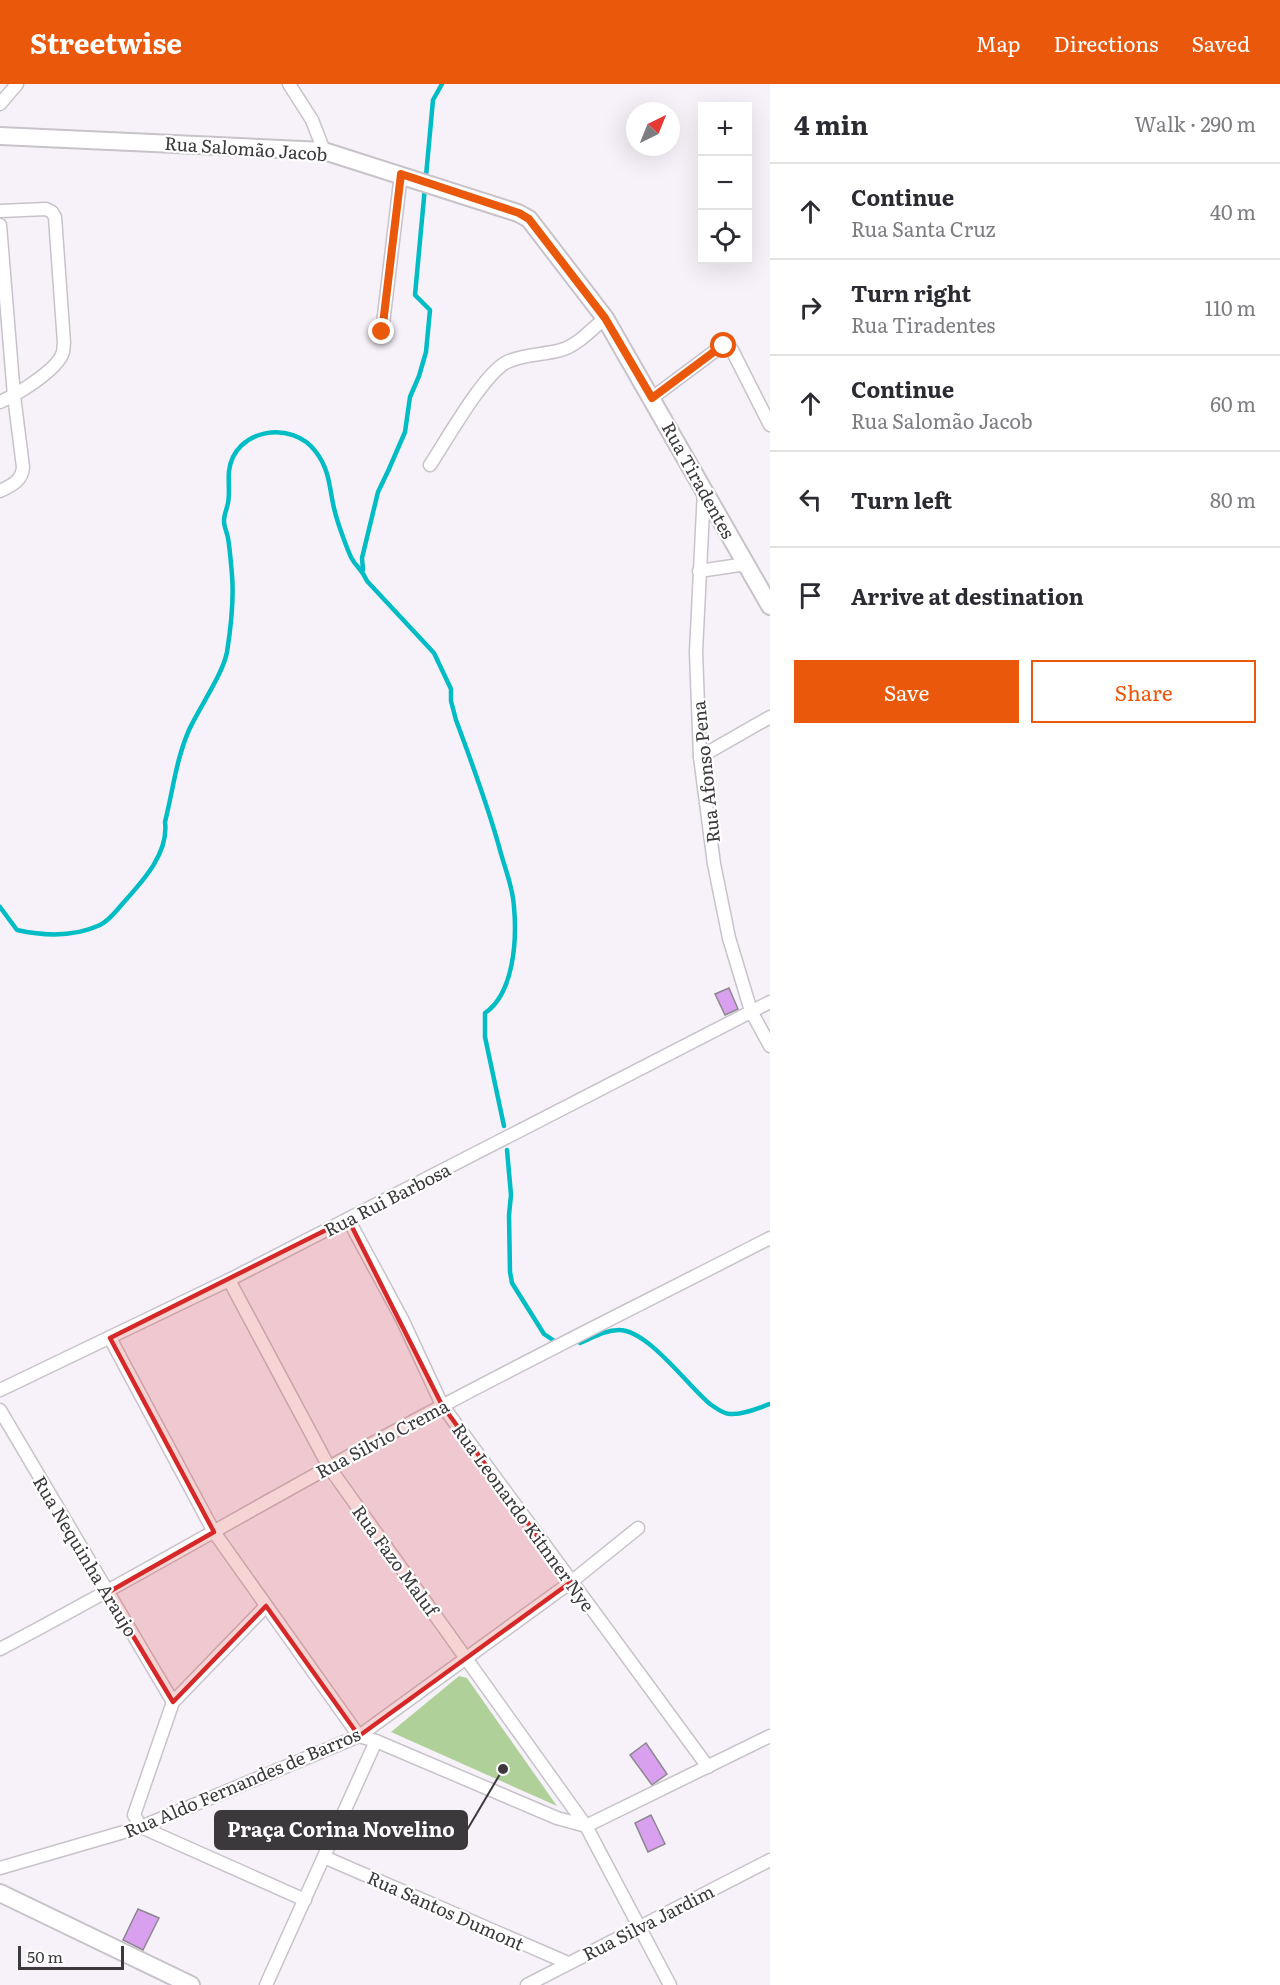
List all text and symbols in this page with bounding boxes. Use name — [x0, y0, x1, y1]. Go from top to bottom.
text: Streetwise — [30, 21, 182, 63]
text: Map — [976, 27, 1021, 58]
text: Directions — [1054, 27, 1159, 58]
text: Saved — [1192, 27, 1250, 58]
north arrow — [626, 102, 680, 156]
map controls — [698, 102, 752, 264]
button: + — [698, 102, 752, 156]
text: 4 min — [794, 104, 868, 143]
text: Walk · 290 m — [1135, 108, 1256, 138]
street label: Rua Salomão Jacob — [164, 129, 329, 167]
button: − — [698, 156, 752, 210]
text: Continue — [851, 180, 954, 213]
icon: ahead — [794, 195, 827, 228]
text: 40 m — [1210, 196, 1256, 226]
button: locate — [698, 210, 752, 264]
text: Rua Santa Cruz — [851, 213, 996, 243]
text: Turn right — [851, 276, 971, 309]
icon: right — [794, 291, 827, 324]
text: 110 m — [1205, 292, 1256, 322]
text: Rua Tiradentes — [851, 309, 995, 339]
route end — [368, 318, 394, 344]
route start — [710, 332, 736, 358]
text: Continue — [851, 372, 954, 405]
icon: ahead — [794, 387, 827, 420]
text: 60 m — [1210, 388, 1256, 418]
text: Rua Salomão Jacob — [851, 405, 1033, 435]
street label: Rua Tiradentes — [656, 417, 742, 543]
icon: left — [794, 483, 827, 516]
text: Turn left — [851, 483, 952, 516]
text: 80 m — [1210, 484, 1256, 514]
icon: arrive — [794, 579, 827, 612]
text: Arrive at destination — [851, 579, 1084, 612]
button: Save — [794, 660, 1019, 723]
button: Share — [1031, 660, 1256, 723]
street label: Rua Afonso Pena — [684, 699, 726, 845]
street label: Rua Rui Barbosa — [319, 1155, 455, 1243]
street label: Rua Silvio Crema — [311, 1391, 454, 1484]
street label: Rua Leonardo Kitnner Nye — [446, 1417, 602, 1617]
street label: Rua Nequinha Araujo — [27, 1470, 145, 1642]
street label: Rua Fazo Maluf — [346, 1499, 447, 1623]
street label: Rua Aldo Fernandes de Barros — [120, 1720, 364, 1844]
callout: Praça Corina Novelino — [215, 1811, 467, 1849]
text: Praça Corina Novelino — [227, 1813, 455, 1843]
street label: Rua Santos Dumont — [363, 1863, 529, 1957]
street label: Rua Silva Jardim — [578, 1877, 718, 1967]
scale bar — [18, 1943, 124, 1970]
text: 50 m — [27, 1944, 63, 1968]

